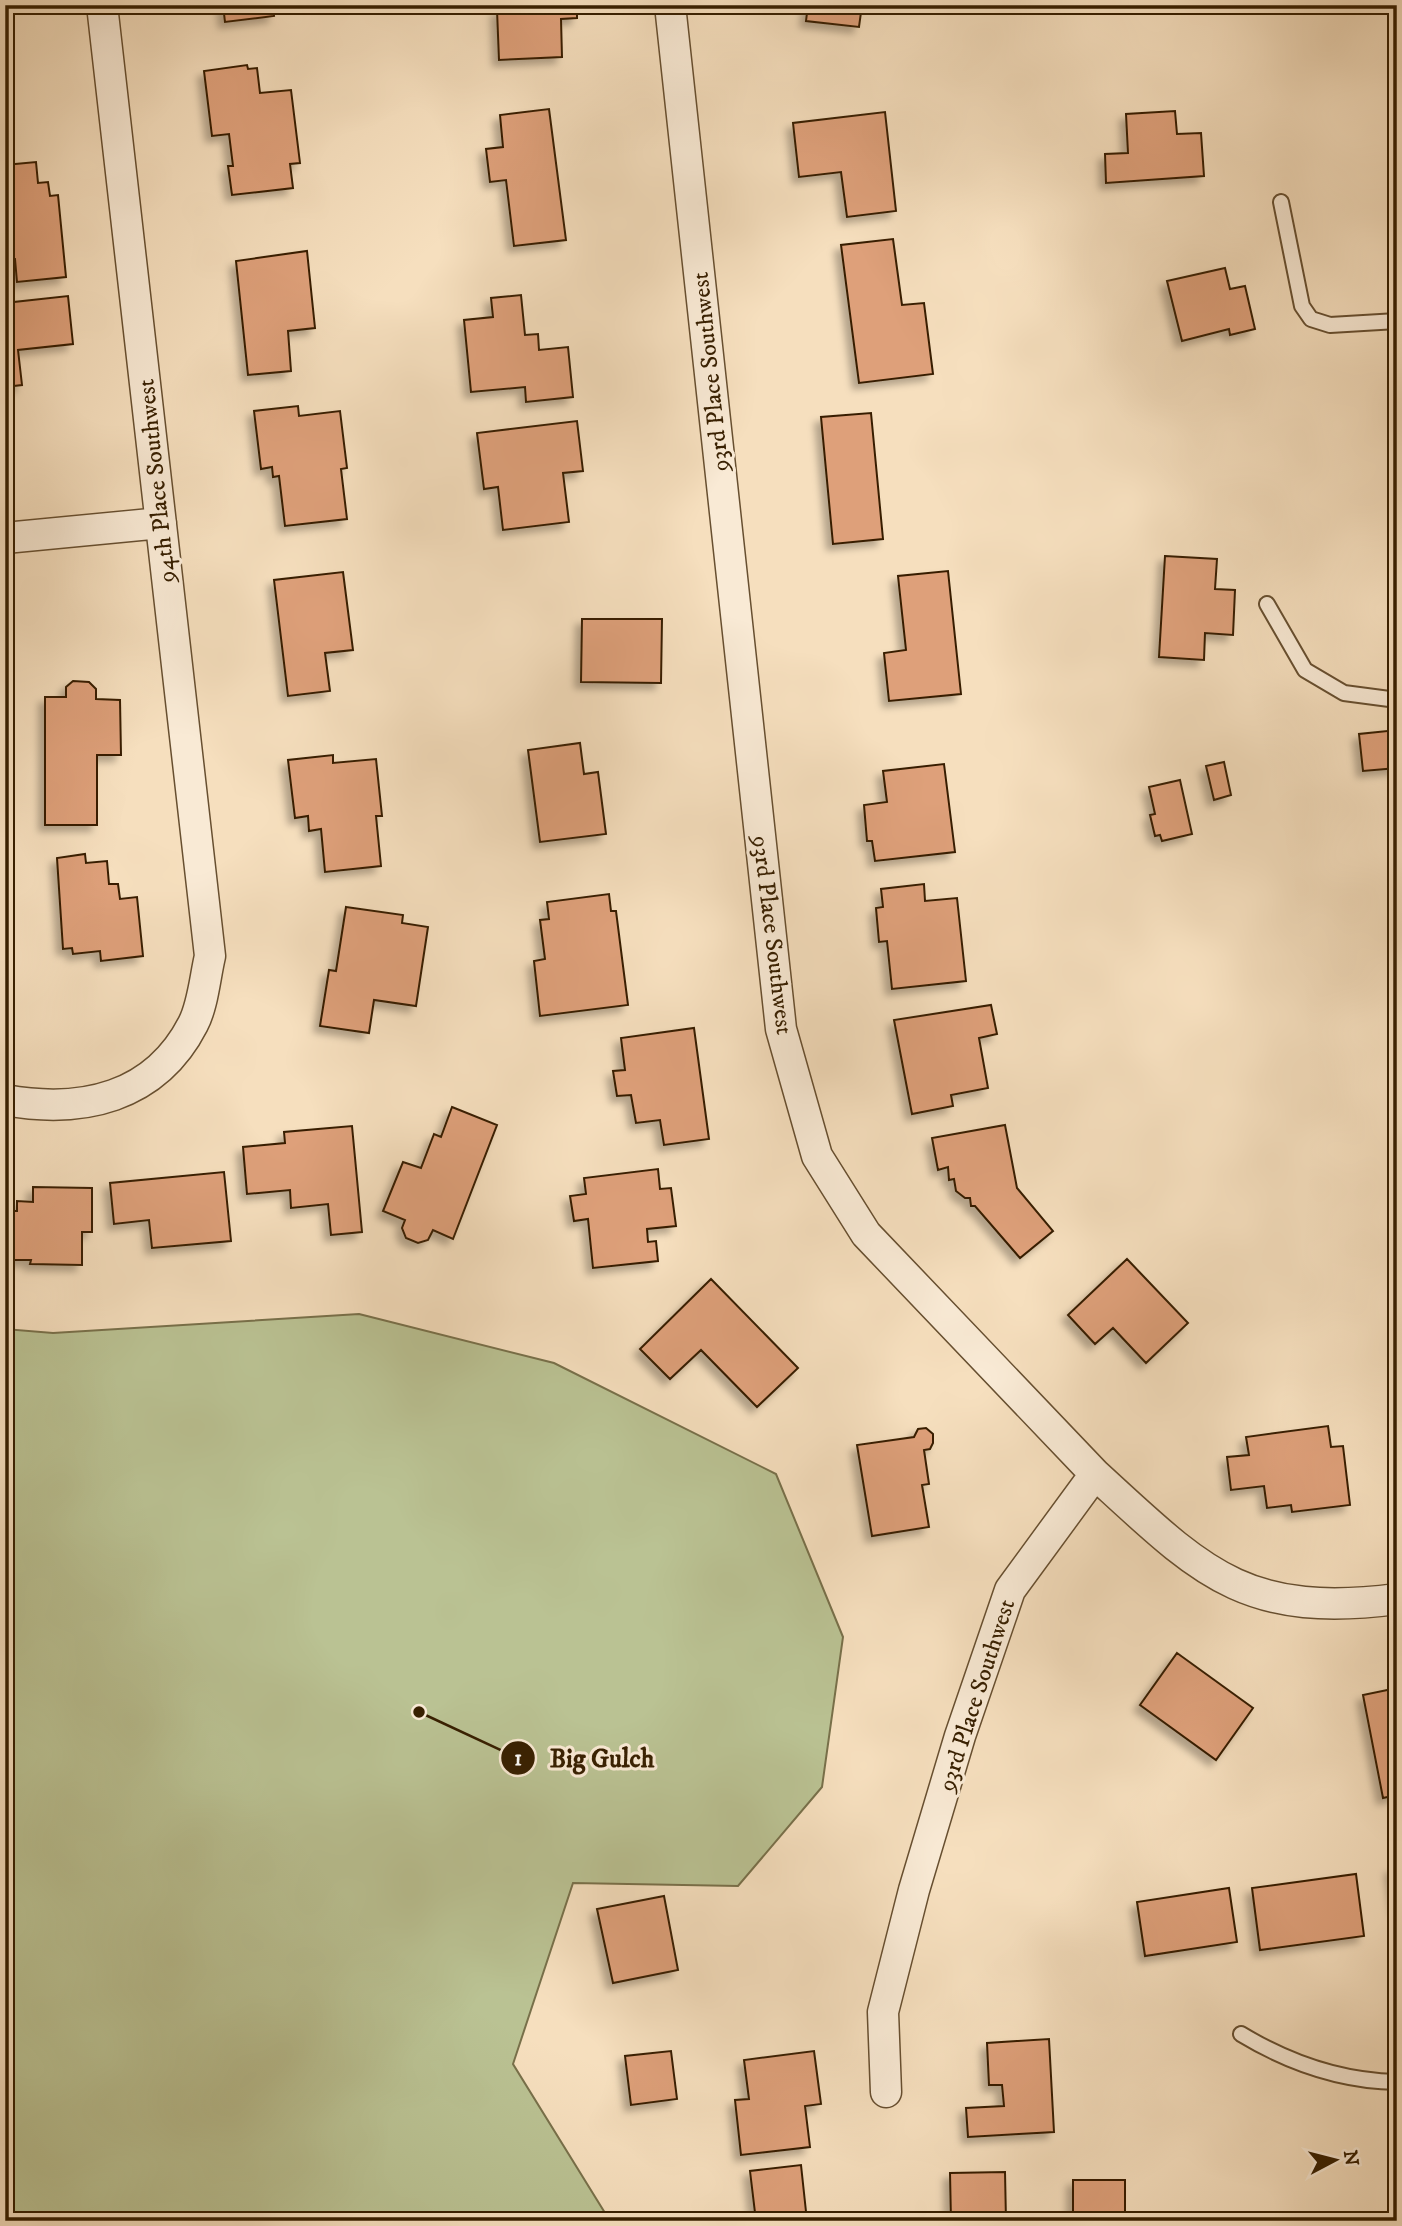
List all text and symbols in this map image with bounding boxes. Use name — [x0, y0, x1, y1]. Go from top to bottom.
street label: 93rd Place Southwest — [686, 270, 736, 474]
street label: 94th Place Southwest — [131, 377, 183, 585]
street label: 93rd Place Southwest — [745, 833, 799, 1037]
street label: 93rd Place Southwest — [931, 1595, 1022, 1796]
callout: Big Gulch — [501, 1734, 668, 1781]
text: Big Gulch — [550, 1743, 655, 1776]
text: 1 — [514, 1746, 522, 1772]
north arrow — [1300, 2124, 1370, 2194]
text: N — [1338, 2149, 1363, 2168]

